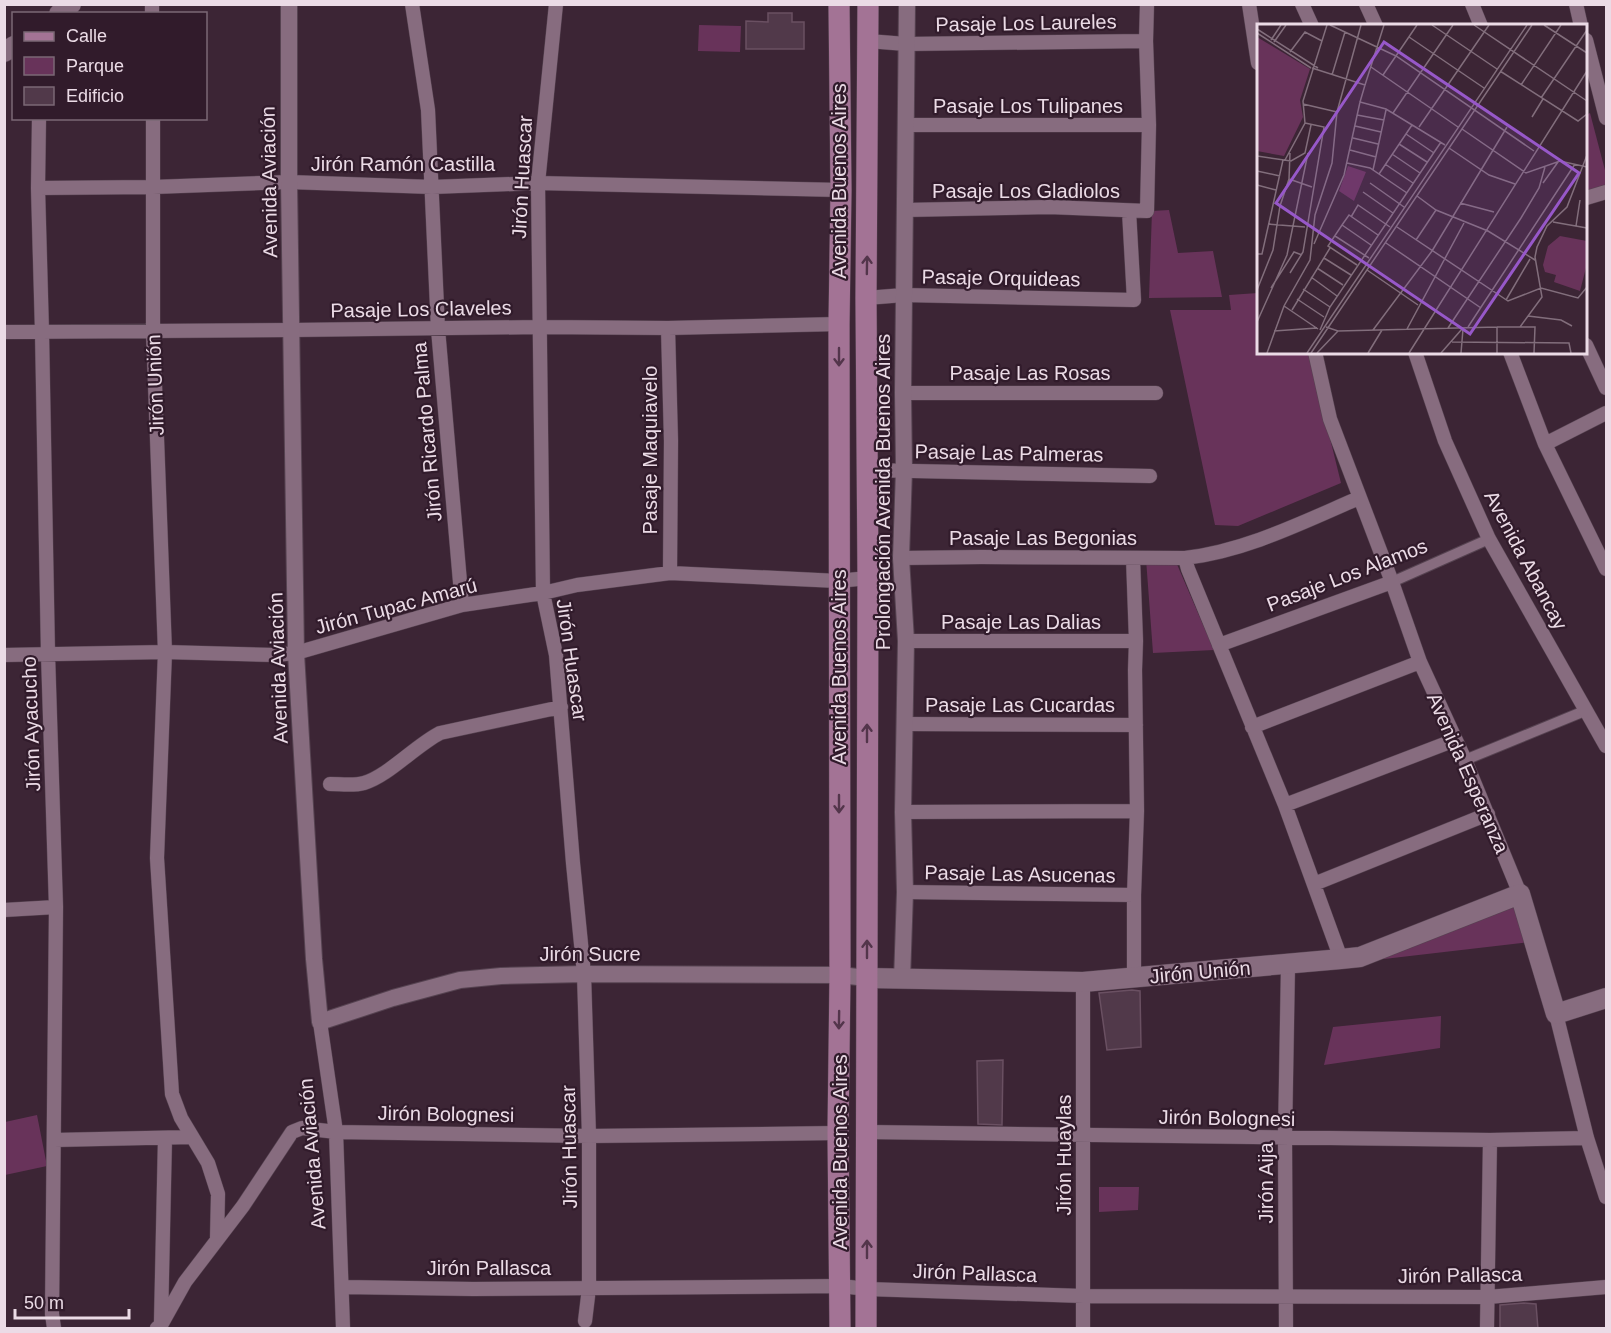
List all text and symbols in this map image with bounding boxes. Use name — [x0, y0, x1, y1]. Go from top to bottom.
street label: Pasaje Los Laureles — [935, 10, 1117, 36]
legend — [12, 12, 207, 120]
inset map — [1257, 24, 1587, 354]
text: Calle — [66, 26, 107, 46]
text: Parque — [66, 56, 124, 76]
street label: Avenida Buenos Aires — [828, 83, 850, 279]
text: Edificio — [66, 86, 124, 106]
street label: Pasaje Los Tulipanes — [933, 95, 1123, 117]
street label: Avenida Aviación — [257, 106, 281, 258]
street label: Jirón Huascar — [508, 114, 536, 239]
street label: Jirón Ramón Castilla — [311, 153, 496, 175]
street label: Pasaje Los Gladiolos — [932, 180, 1120, 202]
one-way arrow — [861, 256, 873, 276]
street label: Pasaje Orquideas — [921, 266, 1081, 290]
street label: Pasaje Los Claveles — [330, 296, 512, 322]
street label: Jirón Unión — [142, 334, 168, 436]
street label: Prolongación Avenida Buenos Aires — [872, 334, 894, 650]
street label: Jirón Ricardo Palma — [408, 340, 446, 523]
one-way arrow — [833, 346, 845, 366]
street label: Pasaje Las Rosas — [949, 362, 1111, 384]
street label: Pasaje Maquiavelo — [639, 366, 661, 535]
street label: Pasaje Las Palmeras — [914, 440, 1104, 466]
street label: Avenida Abancay — [1480, 487, 1572, 633]
street label: Pasaje Las Begonias — [949, 527, 1137, 549]
street label: Pasaje Los Alamos — [1264, 534, 1430, 616]
street label: Avenida Buenos Aires — [828, 569, 850, 765]
street label: Jirón Tupac Amarú — [313, 574, 479, 638]
street label: Avenida Aviación — [264, 592, 292, 744]
street label: Jirón Huascar — [553, 597, 592, 723]
street label: Pasaje Las Dalias — [941, 611, 1101, 633]
street label: Jirón Ayacucho — [18, 656, 44, 792]
street label: Avenida Esperanza — [1423, 689, 1514, 857]
street label: Pasaje Las Cucardas — [925, 694, 1115, 716]
one-way arrow — [861, 724, 873, 744]
one-way arrow — [833, 793, 845, 813]
street label: Pasaje Las Asucenas — [924, 861, 1116, 887]
one-way arrow — [861, 940, 873, 960]
street label: Jirón Sucre — [539, 943, 641, 965]
street label: Jirón Unión — [1149, 957, 1251, 987]
one-way arrow — [834, 1009, 845, 1029]
street label: Avenida Buenos Aires — [829, 1054, 851, 1250]
street label: Avenida Aviación — [294, 1078, 330, 1230]
street label: Jirón Huascar — [557, 1085, 581, 1209]
street label: Jirón Huaylas — [1053, 1094, 1075, 1216]
street label: Jirón Bolognesi — [377, 1102, 515, 1126]
street label: Jirón Bolognesi — [1158, 1106, 1296, 1130]
street label: Jirón Aija — [1255, 1142, 1277, 1224]
one-way arrow — [861, 1240, 873, 1260]
street label: Jirón Pallasca — [427, 1257, 552, 1279]
street label: Jirón Pallasca — [912, 1260, 1038, 1286]
street label: Jirón Pallasca — [1398, 1263, 1523, 1287]
scale bar — [15, 1282, 129, 1320]
text: 50 m — [24, 1293, 64, 1313]

